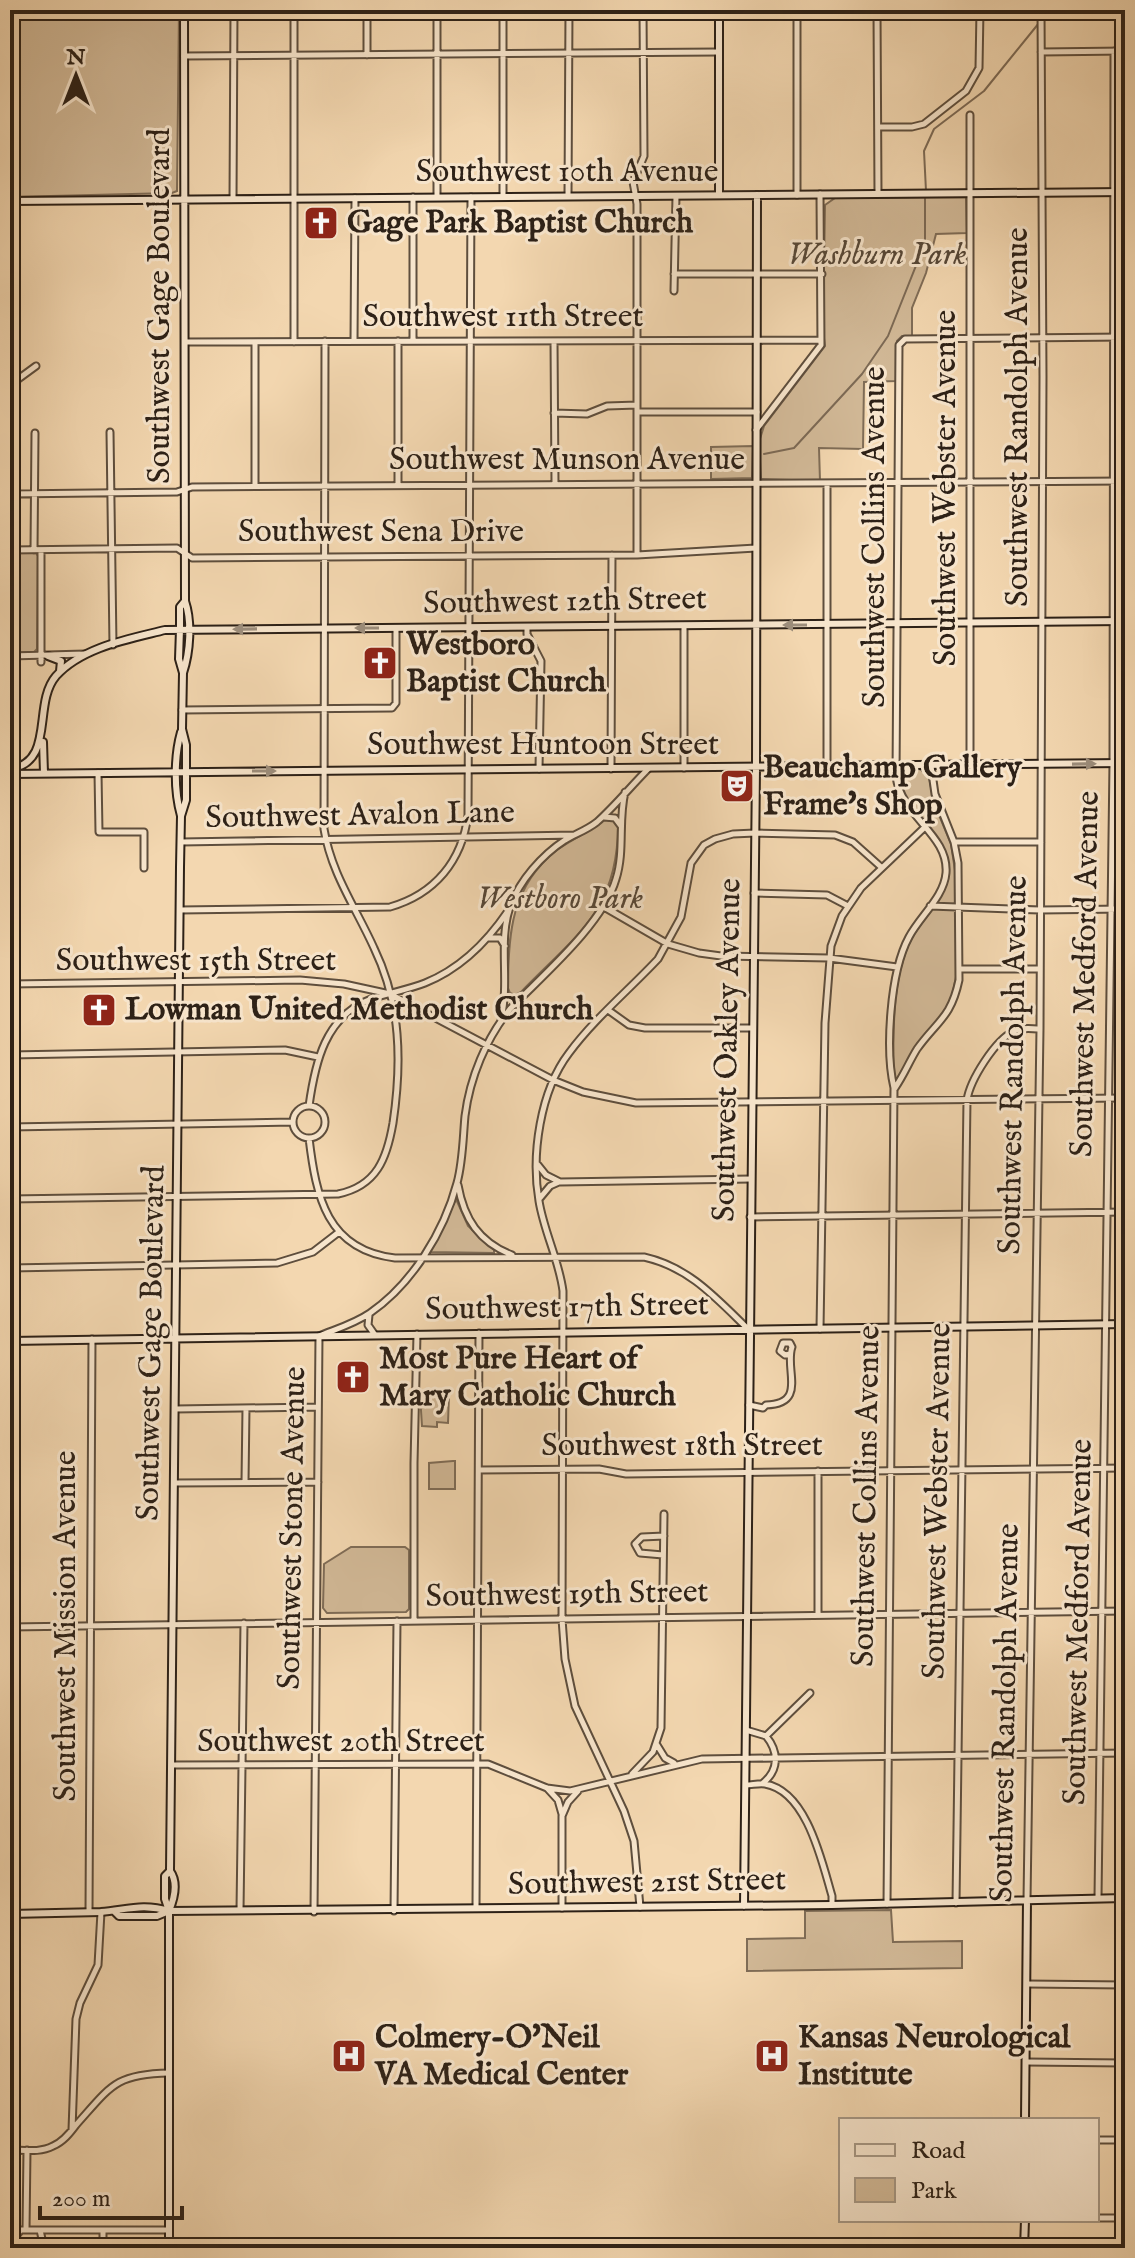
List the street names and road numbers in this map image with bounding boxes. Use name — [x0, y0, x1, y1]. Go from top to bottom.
street label: Southwest Gage Boulevard — [140, 127, 181, 484]
street label: Southwest 10th Avenue — [416, 152, 718, 193]
street label: Southwest Randolph Avenue — [998, 227, 1039, 607]
street label: Southwest 11th Street — [363, 297, 643, 338]
street label: Southwest Webster Avenue — [926, 310, 967, 666]
street label: Southwest Collins Avenue — [855, 366, 896, 708]
street label: Southwest Munson Avenue — [389, 440, 745, 481]
street label: Southwest Sena Drive — [238, 512, 524, 553]
street label: Southwest 12th Street — [423, 579, 707, 625]
street label: Southwest Huntoon Street — [367, 725, 719, 766]
street label: Southwest Medford Avenue — [1062, 791, 1110, 1157]
street label: Southwest Avalon Lane — [205, 793, 515, 839]
street label: Southwest Randolph Avenue — [990, 875, 1038, 1255]
street label: Southwest Oakley Avenue — [705, 878, 751, 1222]
street label: Southwest 15th Street — [56, 941, 336, 982]
street label: Southwest Gage Boulevard — [128, 1164, 176, 1521]
street label: Southwest 17th Street — [425, 1285, 709, 1331]
street label: Southwest Webster Avenue — [914, 1322, 962, 1680]
street label: Southwest Collins Avenue — [844, 1325, 890, 1667]
street label: Southwest Stone Avenue — [270, 1366, 316, 1690]
street label: Southwest 18th Street — [541, 1426, 823, 1467]
street label: Southwest Medford Avenue — [1055, 1439, 1103, 1805]
street label: Southwest Mission Avenue — [46, 1451, 87, 1801]
street label: Southwest Randolph Avenue — [982, 1523, 1030, 1903]
street label: Southwest 19th Street — [425, 1572, 709, 1618]
street label: Southwest 20th Street — [197, 1722, 485, 1763]
street label: Southwest 21st Street — [508, 1860, 786, 1906]

